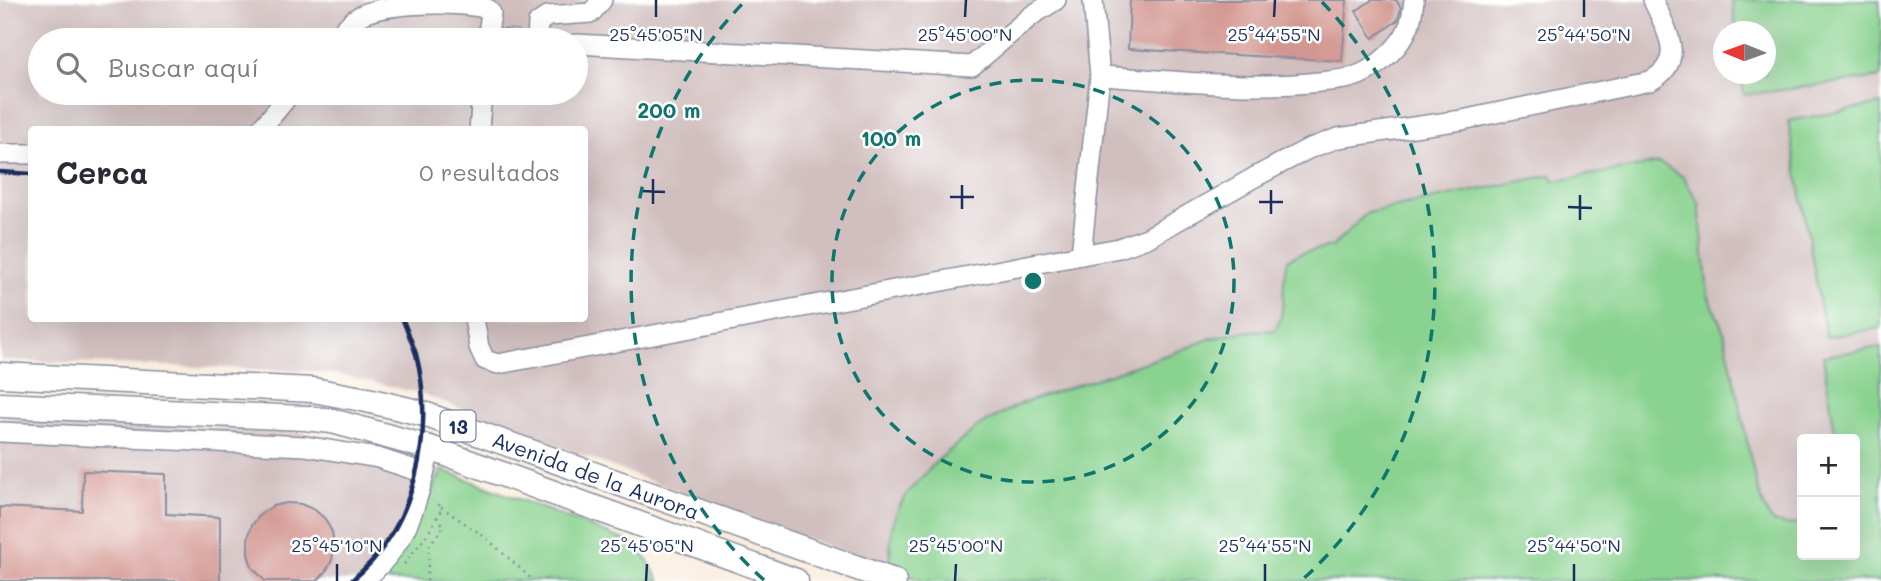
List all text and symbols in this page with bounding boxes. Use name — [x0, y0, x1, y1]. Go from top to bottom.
north arrow — [1713, 21, 1776, 84]
text: 25°45'05"N — [609, 22, 703, 46]
text: 25°45'00"N — [918, 22, 1012, 46]
text: 25°44'55"N — [1227, 22, 1321, 46]
text: 25°44'50"N — [1537, 22, 1631, 46]
search box — [28, 28, 588, 105]
icon: search — [52, 48, 90, 86]
text: Buscar aquí — [108, 50, 259, 84]
text: 200 m — [638, 96, 700, 123]
text: 100 m — [861, 124, 921, 151]
text: Cerca — [56, 152, 148, 192]
text: 0 resultados — [419, 157, 560, 187]
centre of rings — [1021, 269, 1045, 293]
road number: 13 — [440, 410, 476, 442]
street label: Avenida de la Aurora — [489, 425, 703, 525]
map controls — [1797, 434, 1860, 560]
button: + — [1797, 434, 1860, 497]
button: − — [1797, 497, 1860, 560]
text: 25°45'10"N — [291, 533, 383, 557]
text: 25°45'05"N — [600, 533, 694, 557]
text: 25°45'00"N — [909, 533, 1003, 557]
text: 25°44'55"N — [1218, 533, 1312, 557]
text: 25°44'50"N — [1527, 533, 1621, 557]

